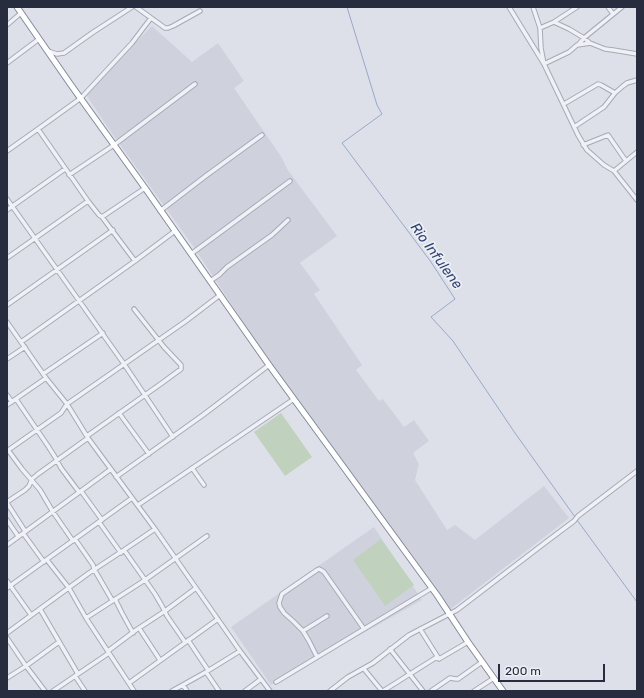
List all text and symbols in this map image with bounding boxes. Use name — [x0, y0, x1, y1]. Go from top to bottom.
water label: Rio Infulene — [406, 220, 466, 292]
scale bar — [500, 656, 607, 682]
text: 200 m — [505, 664, 541, 678]

